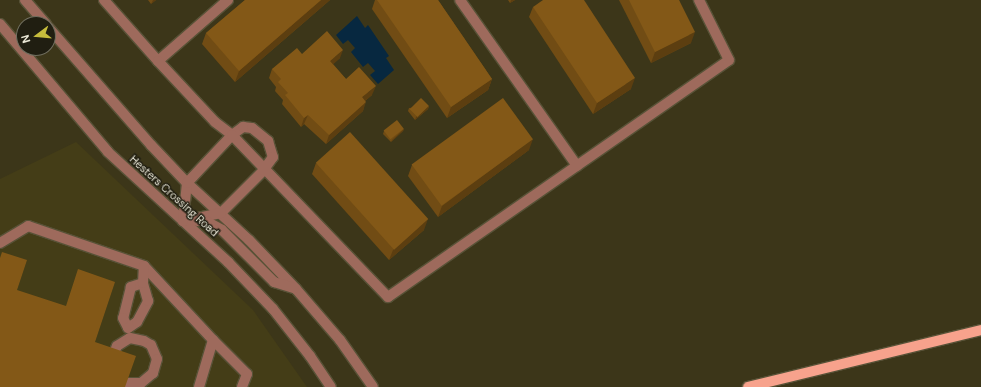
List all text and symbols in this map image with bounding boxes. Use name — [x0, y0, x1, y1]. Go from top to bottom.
north arrow — [16, 16, 56, 56]
text: N — [18, 33, 33, 45]
street label: Hesters Crossing Road — [127, 153, 221, 239]

